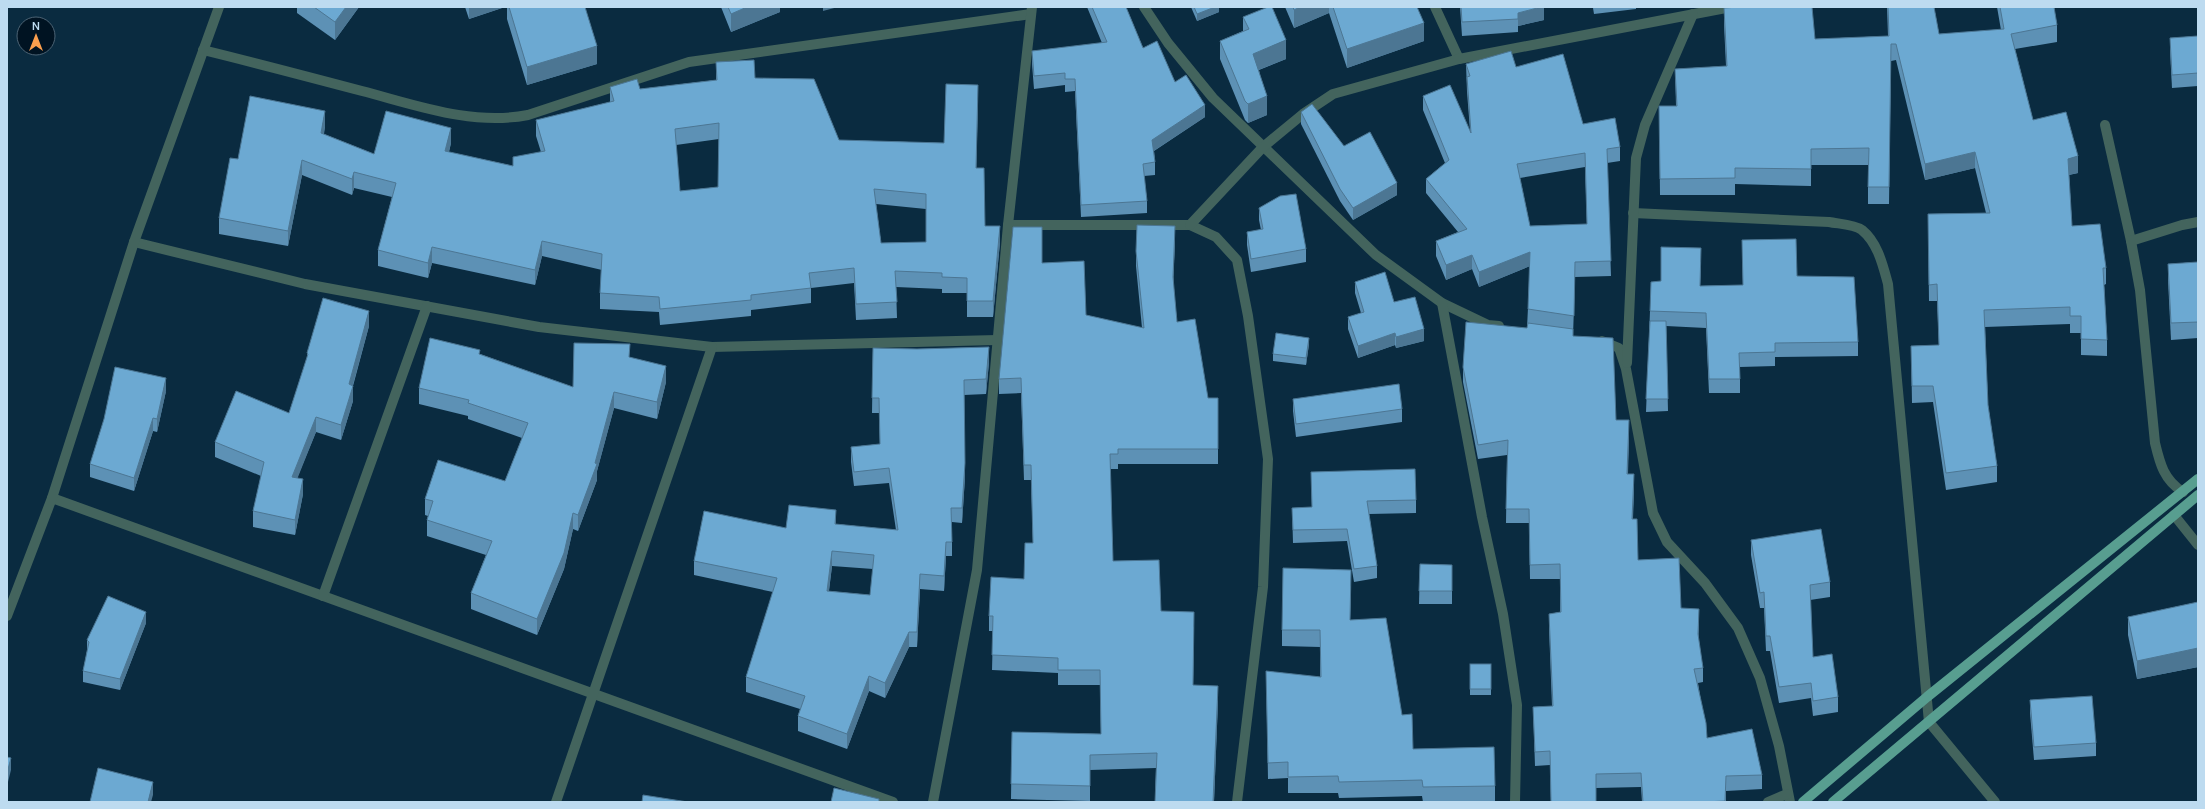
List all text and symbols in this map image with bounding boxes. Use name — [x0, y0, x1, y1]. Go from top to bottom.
north arrow — [16, 16, 56, 56]
text: N — [32, 18, 40, 33]

